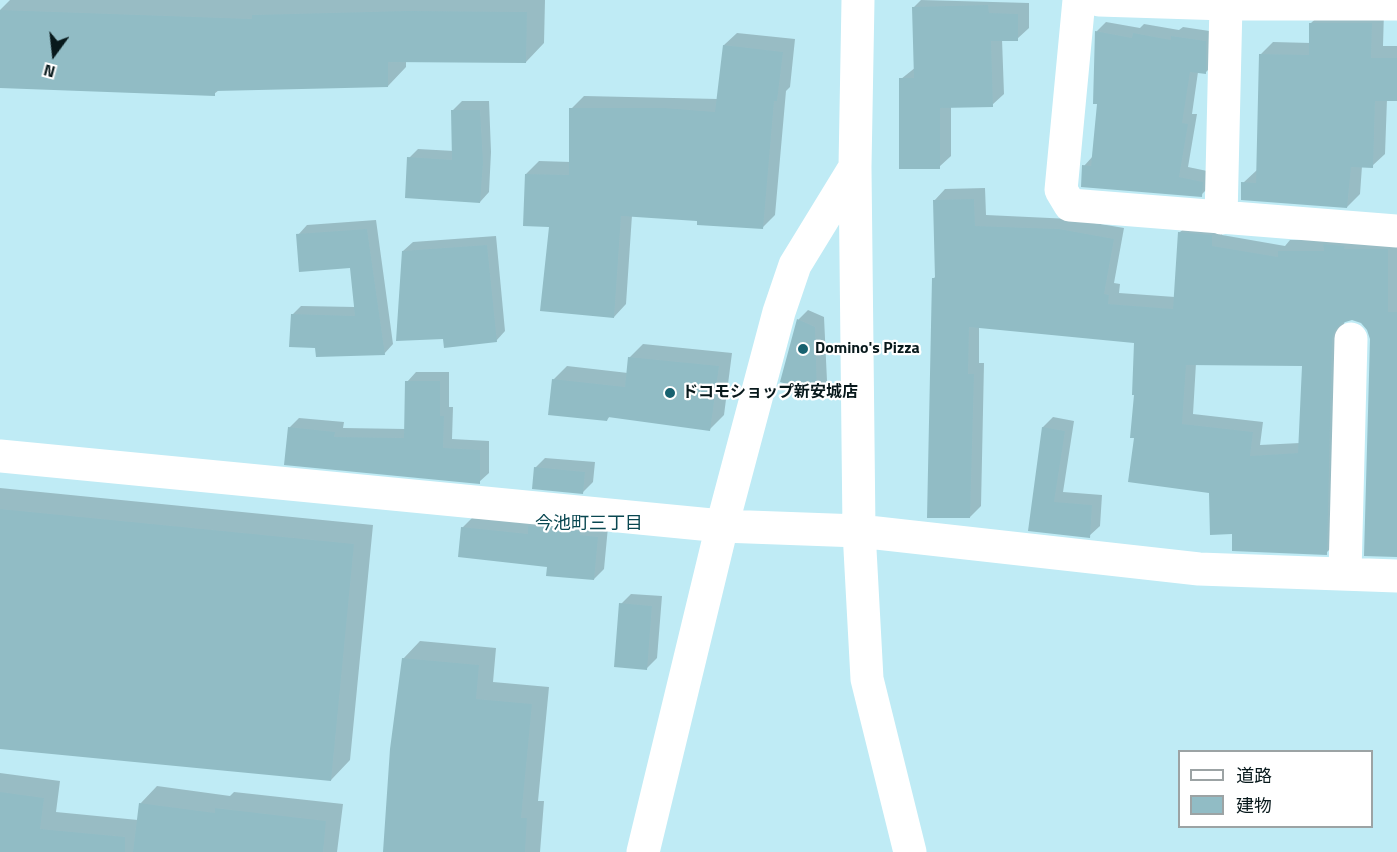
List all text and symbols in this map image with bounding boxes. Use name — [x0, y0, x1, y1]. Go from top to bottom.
north arrow — [24, 24, 84, 84]
text: N — [41, 58, 58, 84]
place label: Domino's Pizza — [815, 339, 920, 359]
marker: Domino's Pizza — [796, 342, 810, 356]
place label: ドコモショップ新安城店 — [682, 383, 858, 403]
marker: ドコモショップ新安城店 — [663, 386, 677, 400]
district label: 今池町三丁目 — [535, 514, 643, 536]
legend — [1178, 750, 1373, 828]
text: 道路 — [1236, 762, 1272, 789]
text: 建物 — [1236, 792, 1272, 819]

